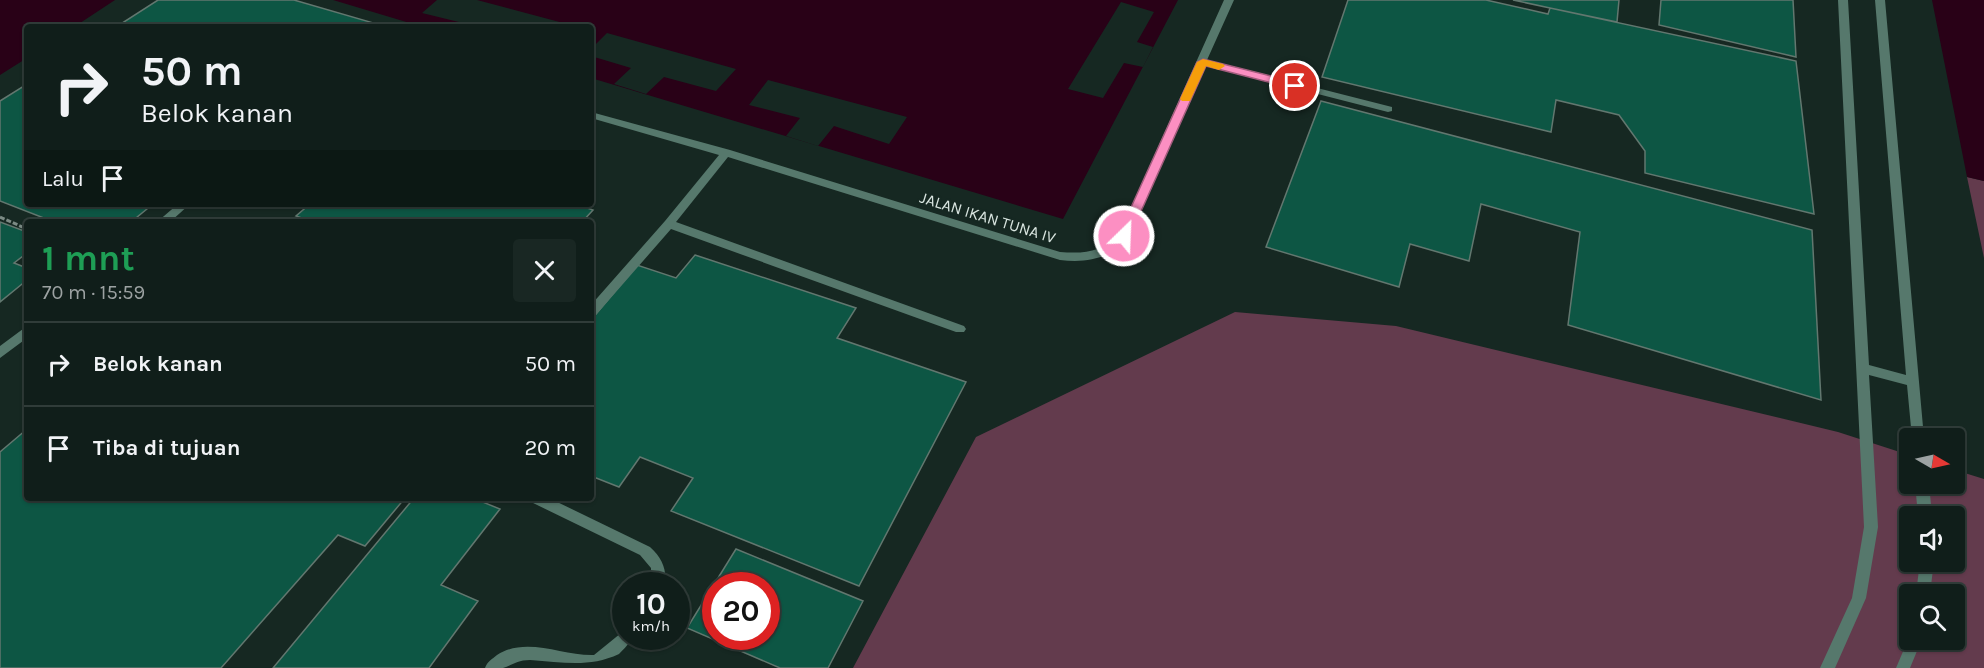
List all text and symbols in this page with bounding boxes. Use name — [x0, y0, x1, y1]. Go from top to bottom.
text: 50 m — [141, 46, 243, 96]
icon: right — [42, 48, 120, 126]
pin — [1269, 60, 1320, 111]
icon: arrive — [1278, 69, 1311, 102]
text: Belok kanan — [141, 97, 293, 129]
icon: arrive — [96, 162, 129, 195]
text: Lalu — [42, 166, 84, 192]
street label: JALAN IKAN TUNA IV — [918, 188, 1058, 247]
position arrow — [1092, 204, 1156, 268]
text: 1 mnt — [42, 237, 135, 279]
button: close — [513, 239, 576, 302]
text: 70 m · 15:59 — [42, 281, 145, 304]
icon: right — [42, 348, 75, 381]
text: Belok kanan — [93, 351, 223, 377]
text: 50 m — [525, 351, 576, 377]
north arrow — [1899, 428, 1965, 494]
map controls — [1899, 428, 1965, 650]
icon: arrive — [42, 432, 75, 465]
text: Tiba di tujuan — [93, 435, 240, 461]
text: 20 m — [524, 435, 576, 461]
button: sound — [1899, 506, 1965, 572]
speed limit sign: 20 — [702, 572, 780, 650]
button: search — [1899, 584, 1965, 650]
text: 10 — [636, 586, 666, 622]
text: km/h — [632, 617, 670, 635]

